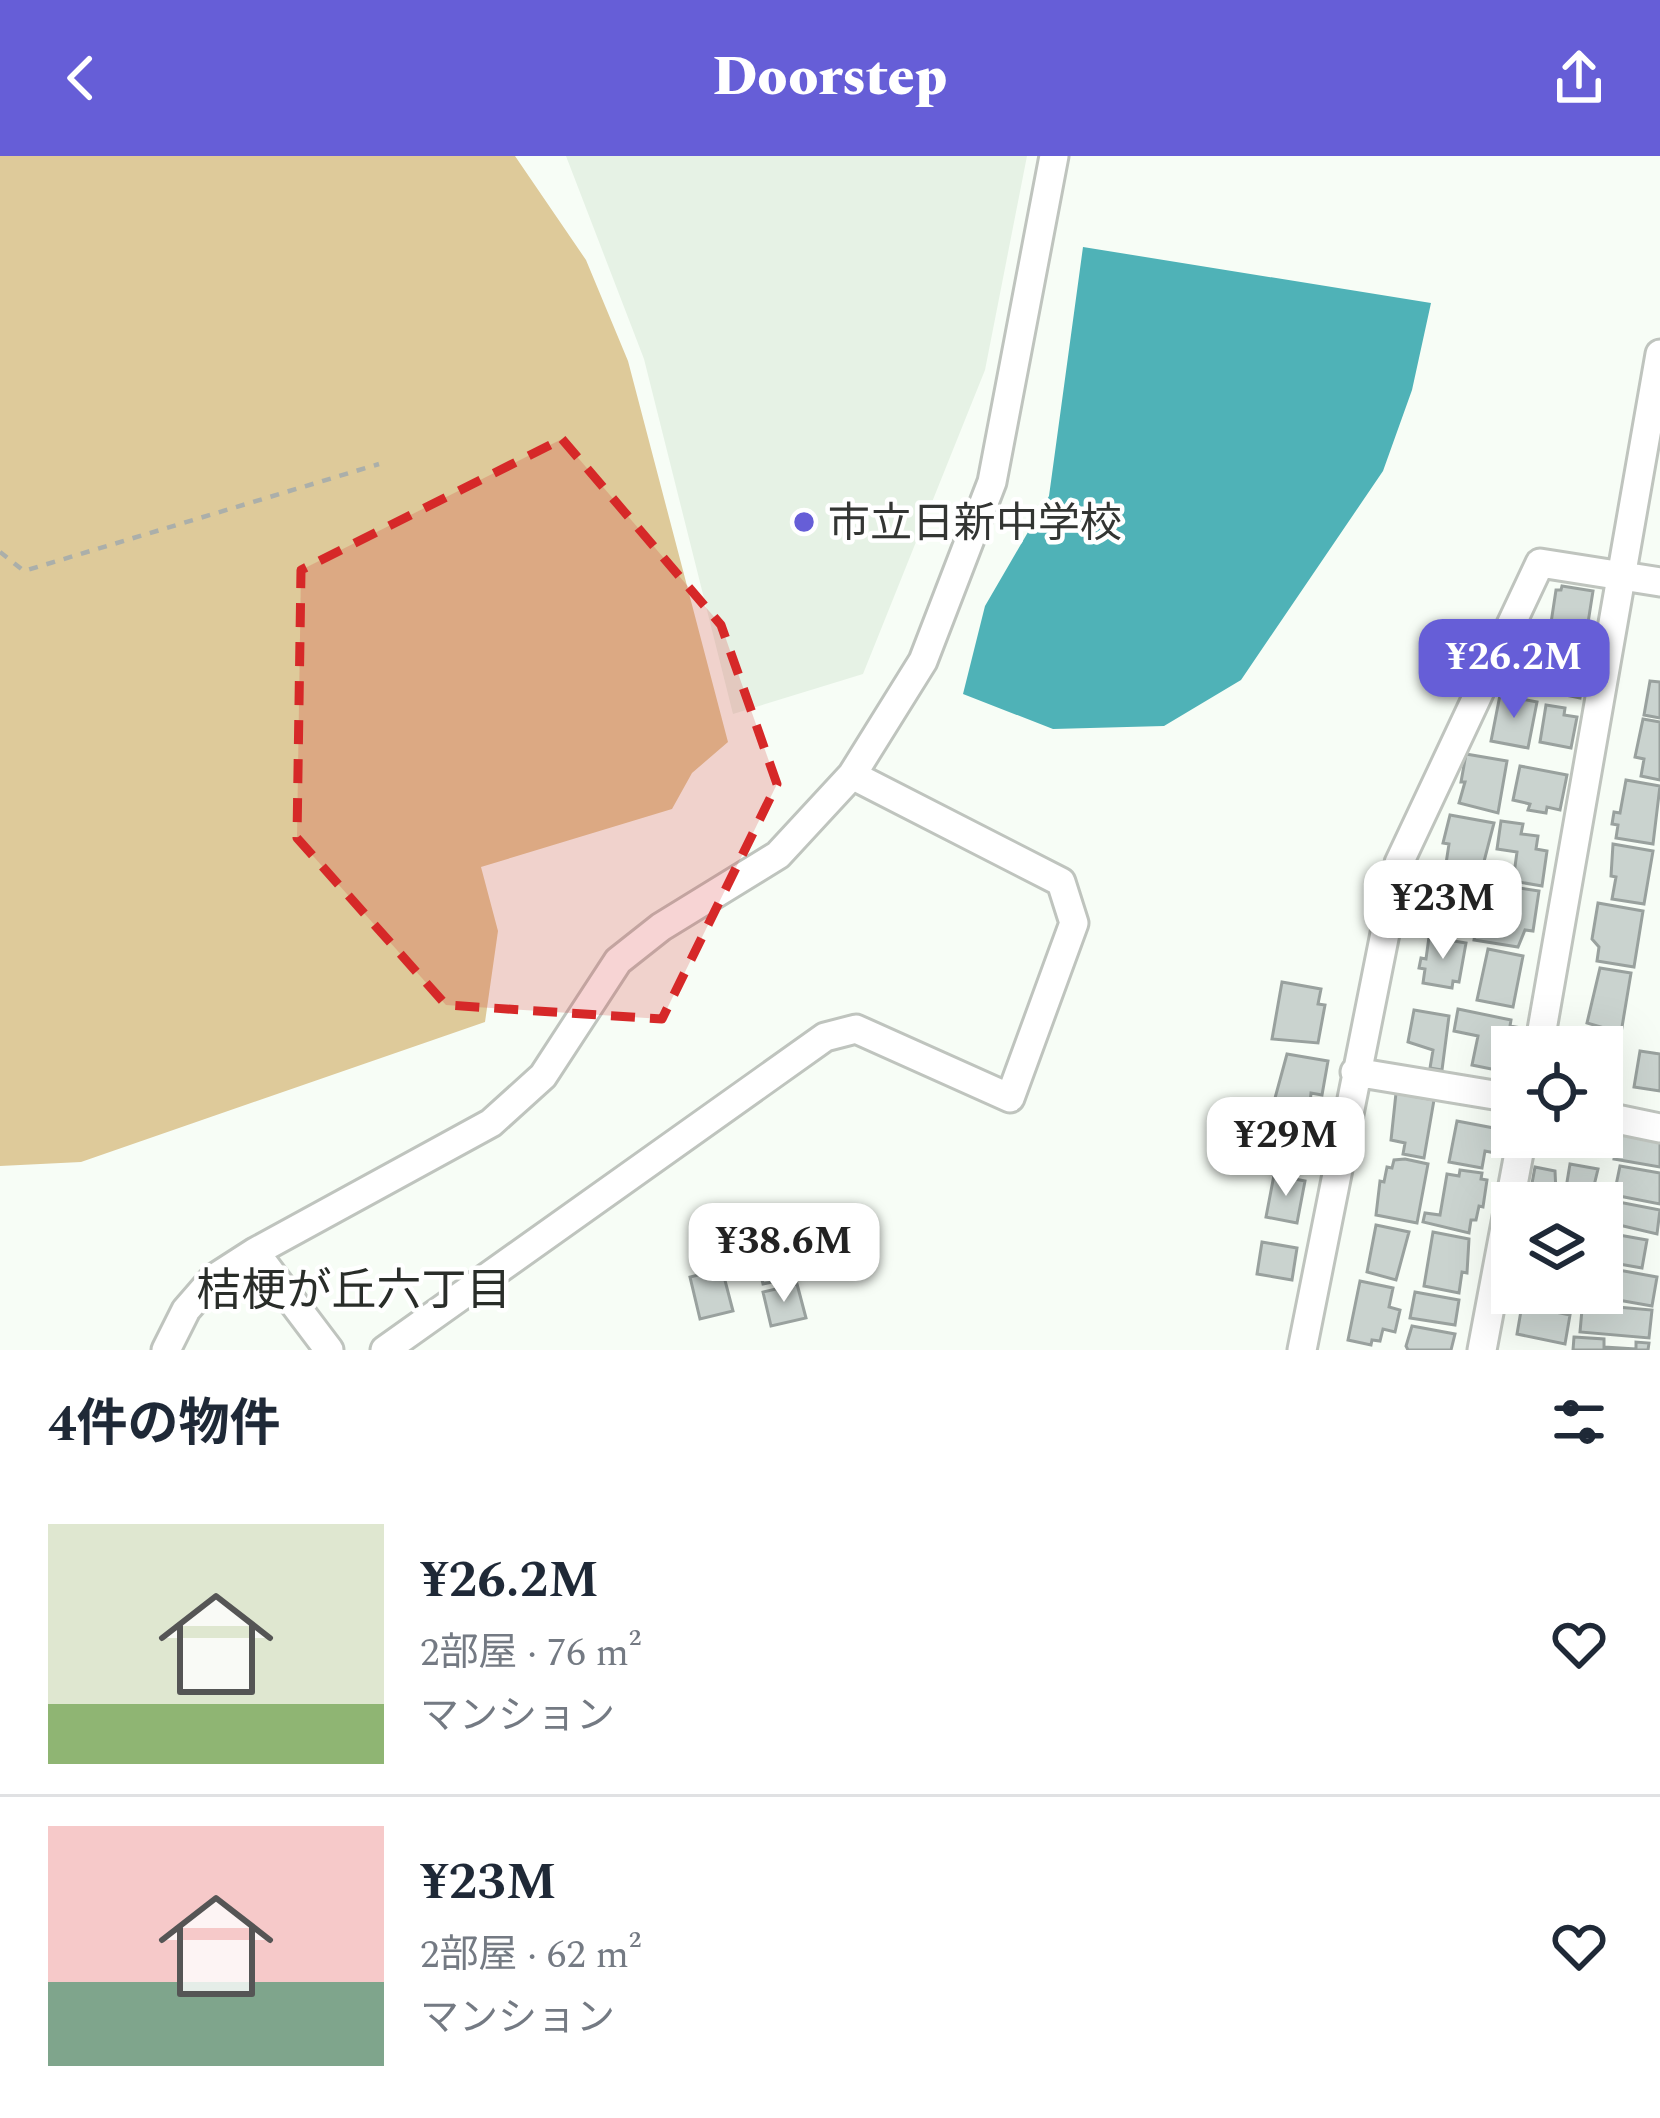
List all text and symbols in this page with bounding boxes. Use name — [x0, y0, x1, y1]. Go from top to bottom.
text: Doorstep — [713, 37, 947, 119]
icon: back — [48, 45, 114, 111]
icon: share — [1546, 45, 1612, 111]
place label: 市立日新中学校 — [828, 493, 1122, 556]
marker: 市立日新中学校 — [791, 509, 817, 535]
pin: ¥26.2M — [1416, 619, 1612, 721]
text: ¥26.2M — [1446, 628, 1582, 687]
pin: ¥23M — [1372, 860, 1514, 962]
text: ¥23M — [1391, 869, 1495, 928]
map controls — [1491, 1026, 1623, 1314]
button: locate — [1491, 1026, 1623, 1158]
pin: ¥29M — [1215, 1097, 1357, 1199]
text: ¥29M — [1234, 1106, 1338, 1165]
button: layers — [1491, 1182, 1623, 1314]
pin: ¥38.6M — [686, 1203, 882, 1305]
text: ¥38.6M — [716, 1212, 852, 1271]
district label: 桔梗が丘六丁目 — [196, 1257, 512, 1326]
text: 4件の物件 — [48, 1386, 281, 1464]
icon: filters — [1546, 1389, 1612, 1455]
text: ¥26.2M — [420, 1542, 599, 1620]
icon: home — [144, 1572, 288, 1716]
icon: heart — [1546, 1611, 1612, 1677]
text: 2部屋 · 76 m² — [420, 1624, 641, 1683]
text: マンション — [420, 1687, 615, 1746]
text: ¥23M — [420, 1844, 557, 1922]
icon: home — [144, 1874, 288, 2018]
icon: heart — [1546, 1913, 1612, 1979]
text: 2部屋 · 62 m² — [420, 1926, 641, 1985]
text: マンション — [420, 1989, 615, 2048]

